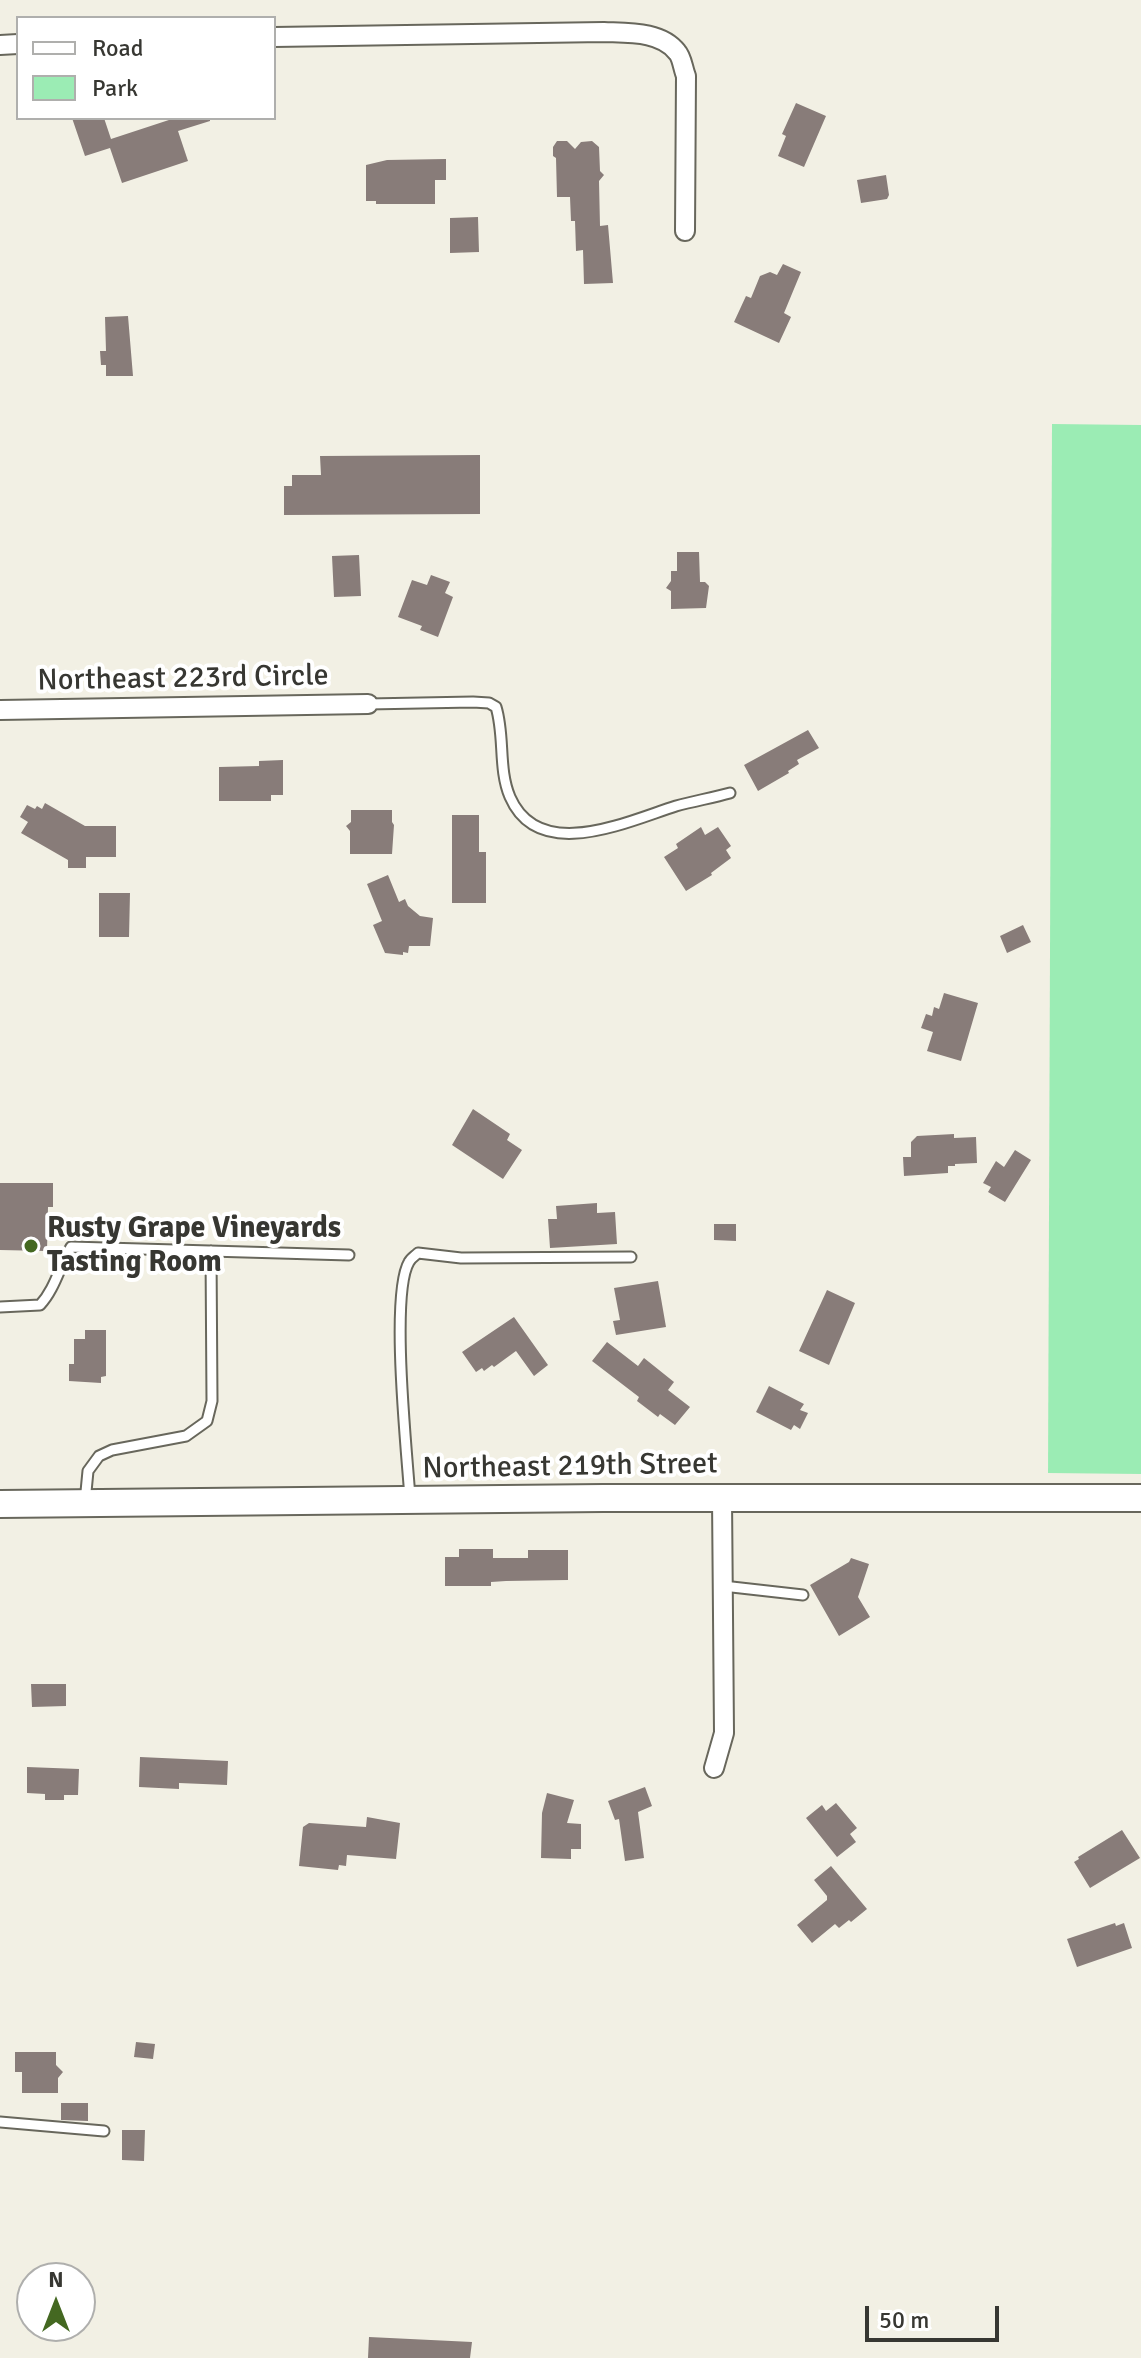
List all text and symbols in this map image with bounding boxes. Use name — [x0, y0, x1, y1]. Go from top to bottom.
legend — [16, 16, 276, 120]
text: Road — [92, 33, 143, 63]
text: Park — [92, 73, 138, 103]
street label: Northeast 223rd Circle — [37, 658, 329, 700]
place label: Rusty Grape Vineyards Tasting Room — [47, 1211, 341, 1282]
marker: Rusty Grape Vineyards Tasting Room — [22, 1237, 40, 1255]
street label: Northeast 219th Street — [422, 1446, 718, 1488]
north arrow — [16, 2262, 96, 2342]
text: N — [48, 2266, 64, 2293]
scale bar — [869, 2290, 1003, 2340]
text: 50 m — [879, 2305, 929, 2335]

